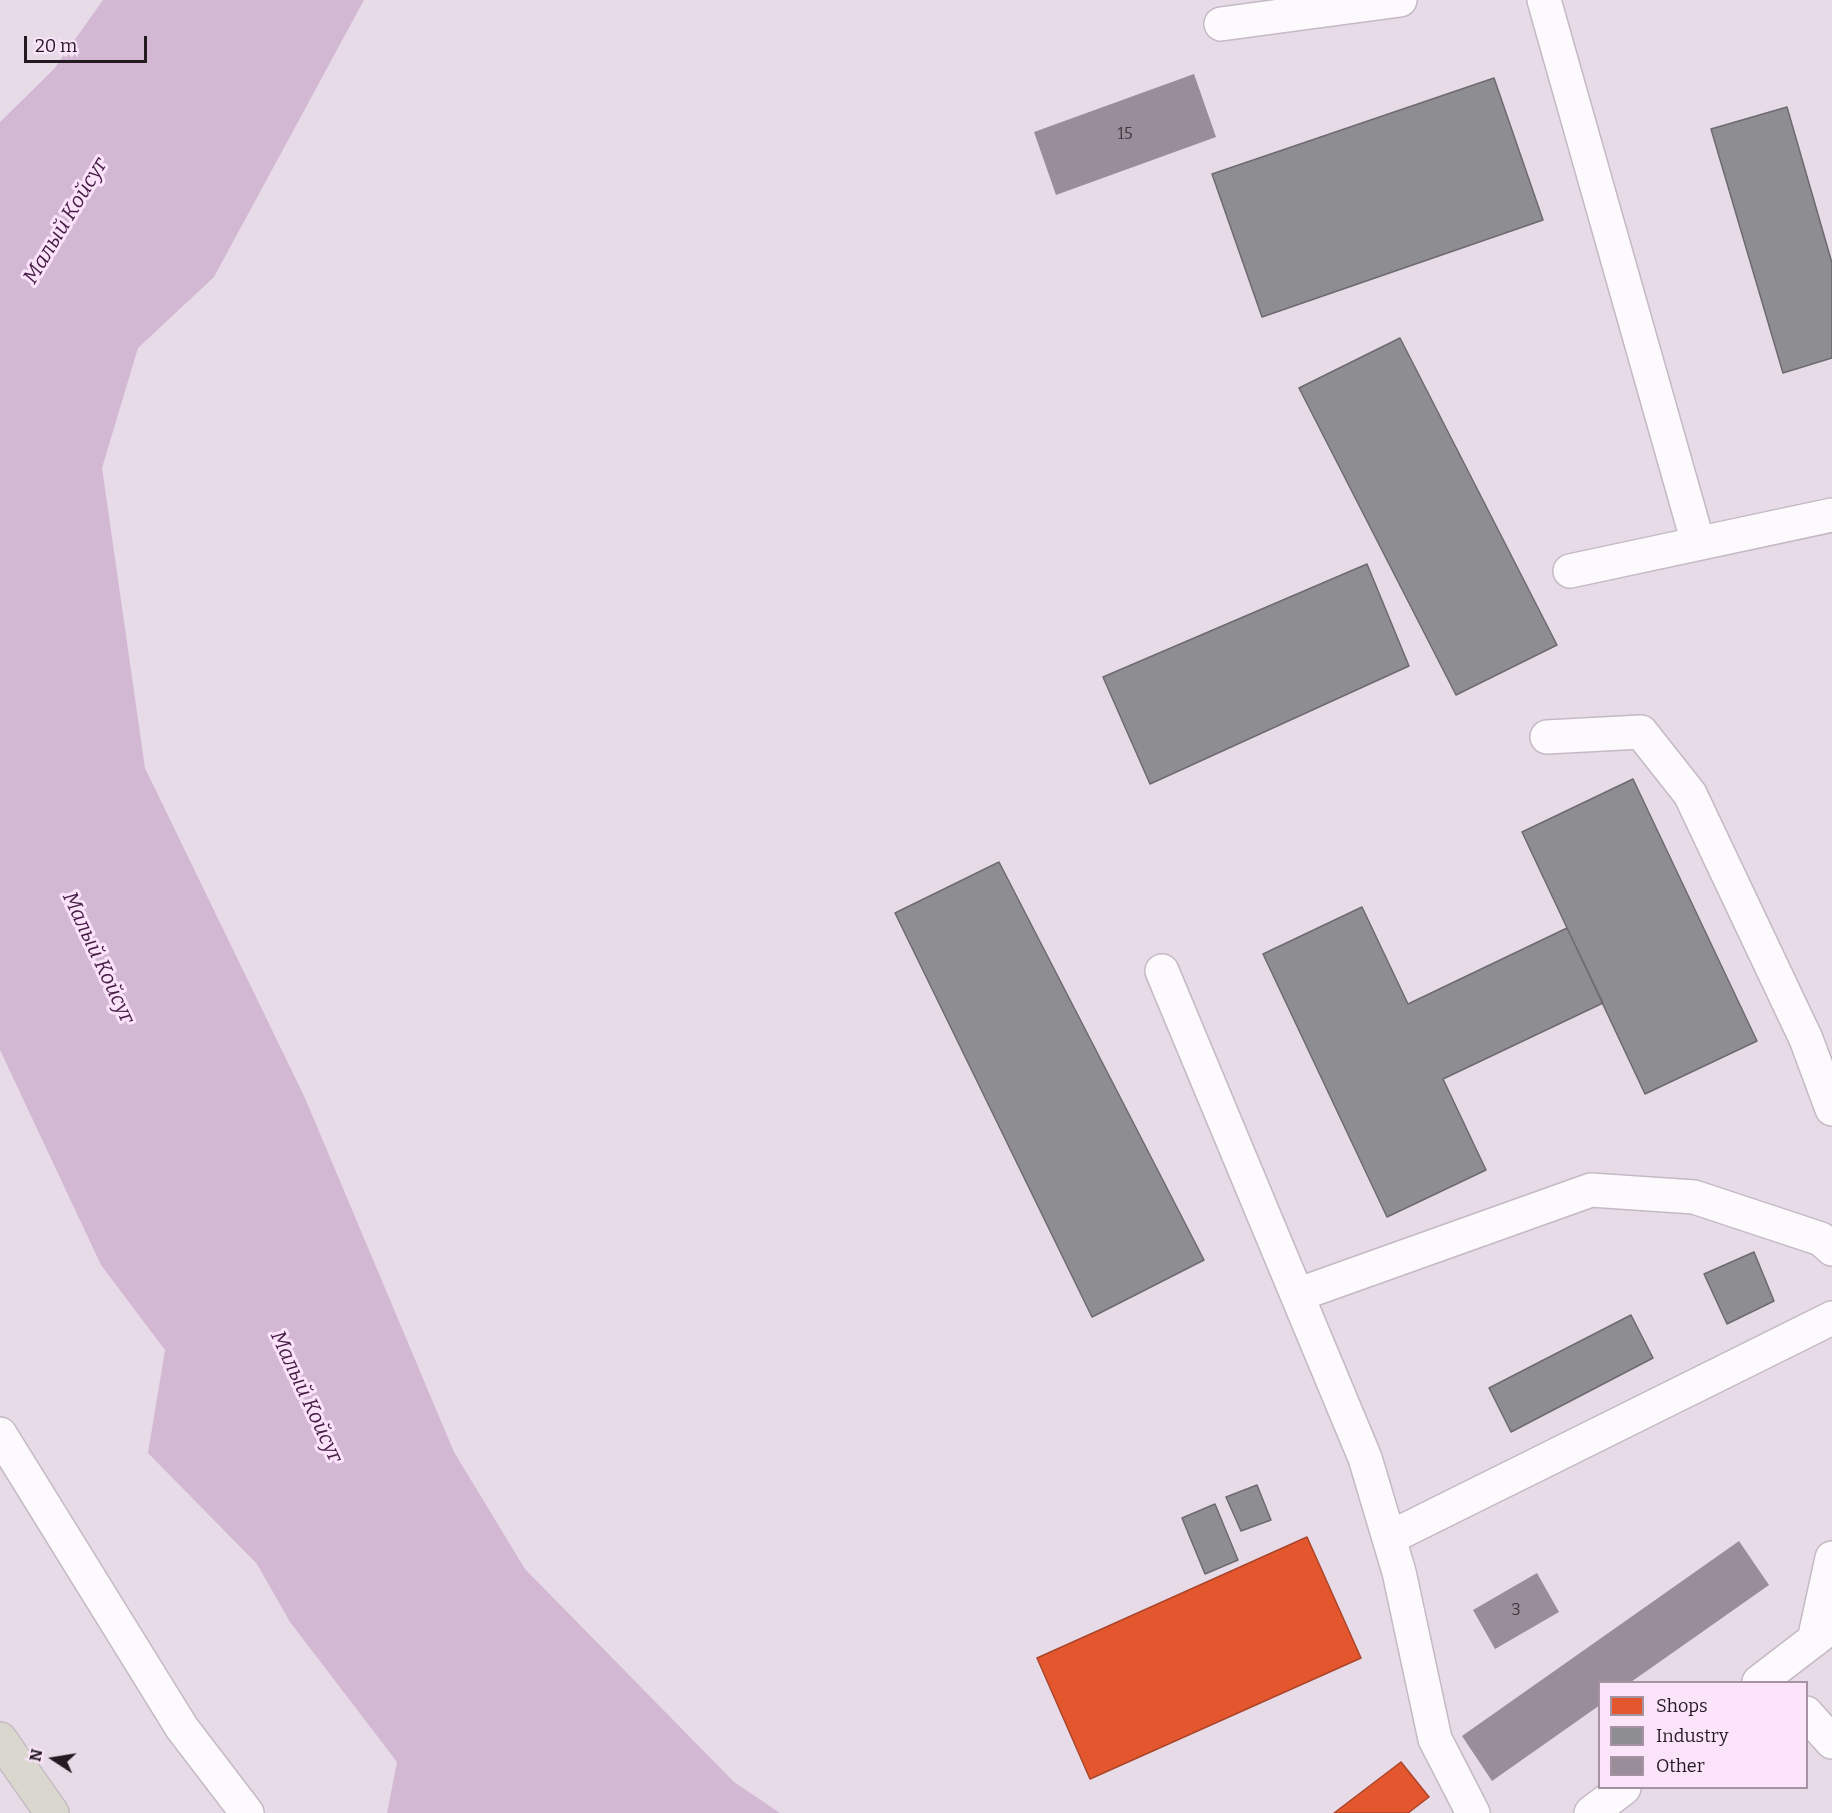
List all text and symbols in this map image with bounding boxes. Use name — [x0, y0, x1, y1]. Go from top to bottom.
scale bar — [27, 24, 150, 62]
text: 20 m — [35, 35, 77, 57]
house number: 15 — [1117, 125, 1133, 145]
water label: Малый Койсуг — [18, 153, 114, 289]
water label: Малый Койсуг — [56, 888, 140, 1028]
water label: Малый Койсуг — [264, 1327, 348, 1467]
house number: 3 — [1511, 1601, 1521, 1621]
legend — [1598, 1681, 1808, 1789]
text: Shops — [1656, 1695, 1708, 1717]
text: Industry — [1656, 1725, 1728, 1747]
north arrow — [24, 1729, 84, 1789]
text: N — [25, 1747, 46, 1763]
text: Other — [1656, 1755, 1705, 1777]

